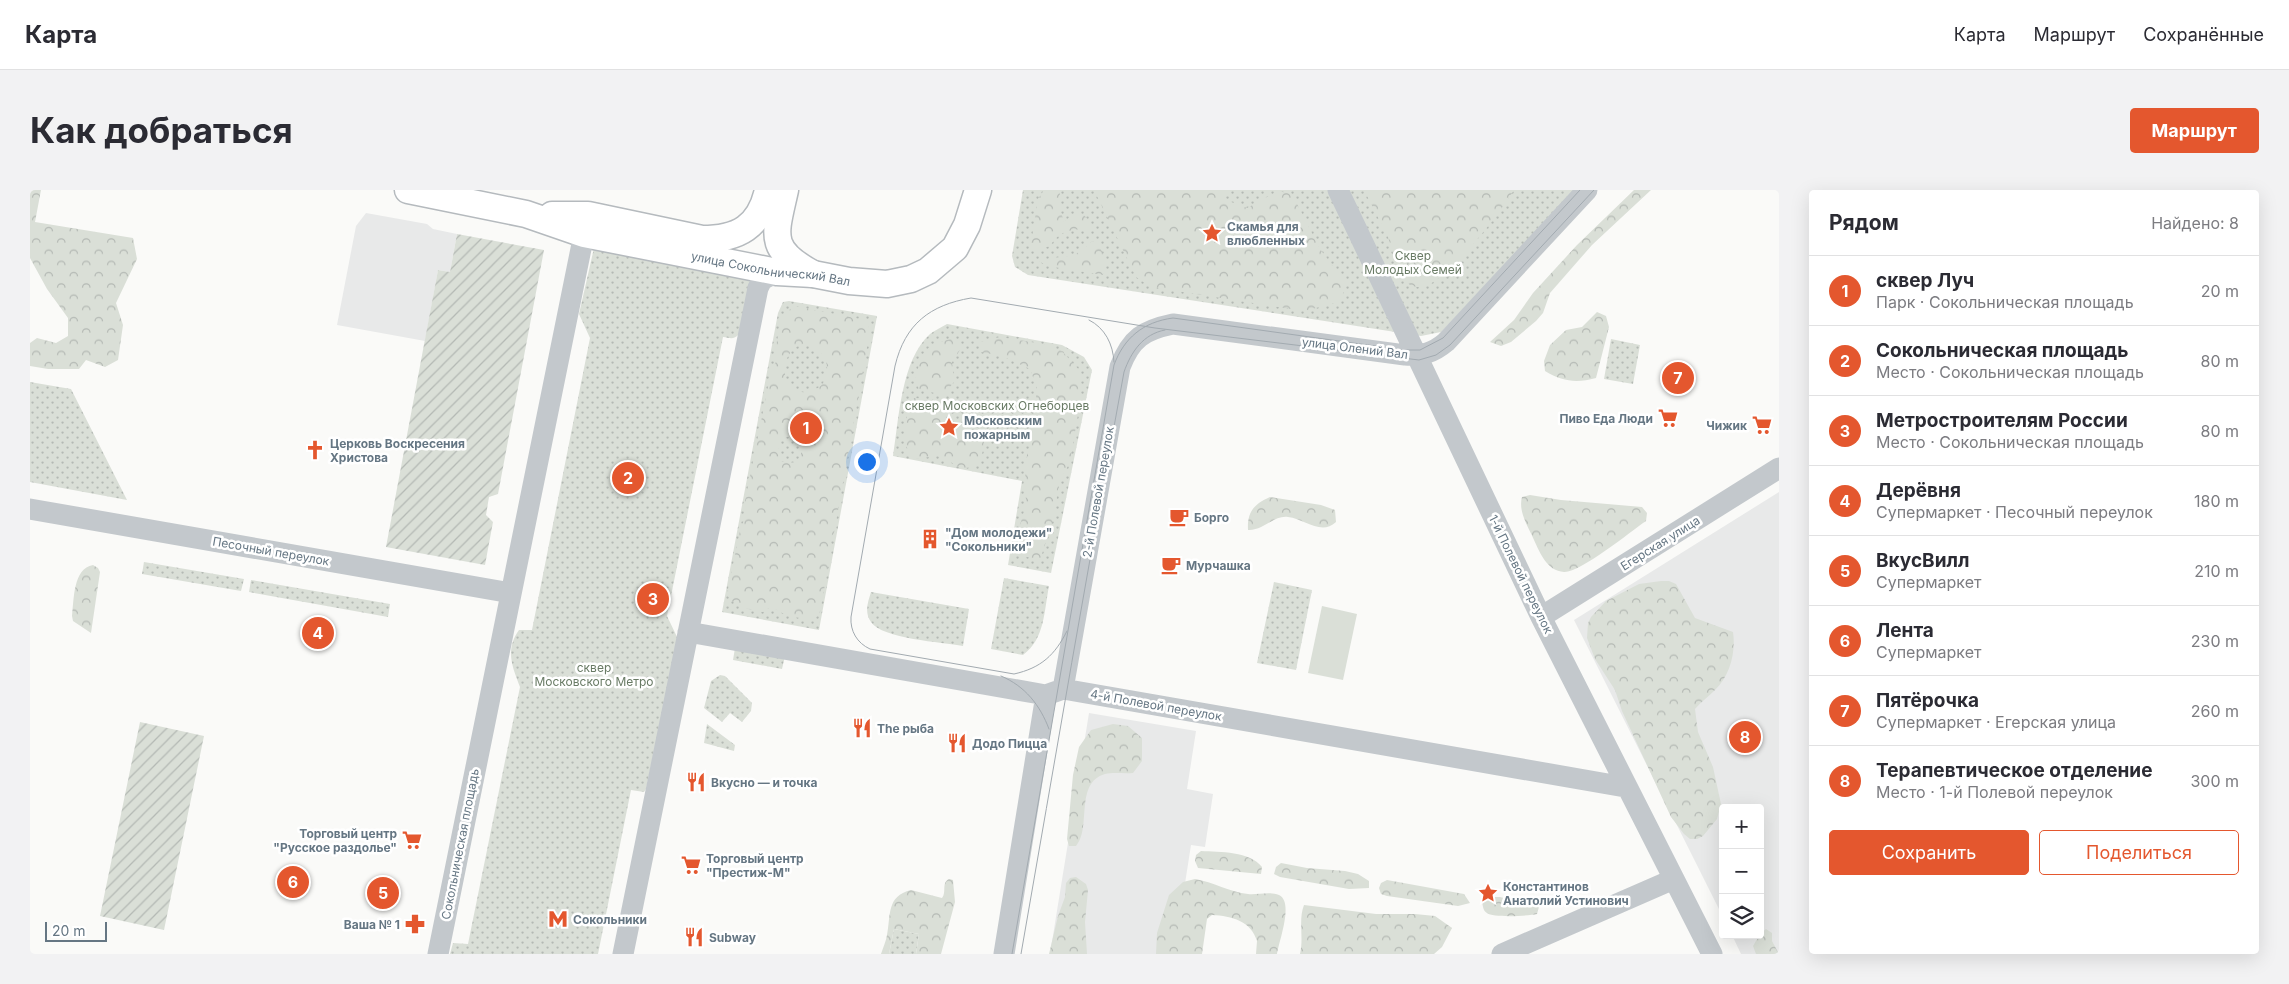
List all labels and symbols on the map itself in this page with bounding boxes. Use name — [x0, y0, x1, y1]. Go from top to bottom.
place label: Скамья для влюбленных — [1227, 219, 1305, 248]
place icon: Скамья для влюбленных — [1201, 222, 1223, 244]
street label: улица Сокольнический Вал — [690, 248, 852, 289]
park label: Сквер Молодых Семей — [1364, 248, 1462, 277]
street label: улица Олений Вал — [1301, 334, 1409, 362]
pin: 7 — [1662, 359, 1694, 397]
park label: сквер Московских Огнеборцев — [905, 398, 1090, 413]
supermarket icon: Пиво Еда Люди — [1657, 407, 1679, 429]
pin: 1 — [790, 409, 822, 447]
place label: Пиво Еда Люди — [1559, 411, 1653, 426]
place label: Московским пожарным — [964, 413, 1042, 442]
supermarket icon: Чижик — [1751, 414, 1773, 436]
place icon: Московским пожарным — [938, 416, 960, 438]
place label: Чижик — [1706, 418, 1747, 433]
street label: 2-й Полевой переулок — [1079, 425, 1117, 559]
place label: Церковь Воскресения Христова — [330, 436, 465, 465]
church icon: Церковь Воскресения Христова — [304, 439, 326, 461]
your location — [854, 449, 880, 475]
pin: 2 — [612, 459, 644, 497]
cafe icon: Борго — [1168, 506, 1190, 528]
place label: Борго — [1194, 510, 1229, 525]
street label: 1-й Полевой переулок — [1486, 512, 1557, 636]
street label: Егерская улица — [1618, 513, 1702, 573]
place label: "Дом молодежи" "Сокольники" — [945, 525, 1052, 554]
building icon: "Дом молодежи" "Сокольники" — [919, 528, 941, 550]
street label: Песочный переулок — [211, 533, 331, 569]
cafe icon: Мурчашка — [1160, 554, 1182, 576]
place label: Мурчашка — [1186, 558, 1251, 573]
pin: 3 — [637, 580, 669, 618]
pin: 4 — [302, 614, 334, 652]
park label: сквер Московского Метро — [534, 660, 654, 689]
street label: 4-й Полевой переулок — [1089, 686, 1223, 724]
restaurant icon: The рыба — [851, 717, 873, 739]
pin: 8 — [1729, 718, 1761, 756]
place label: The рыба — [877, 721, 934, 736]
restaurant icon: Додо Пицца — [946, 732, 968, 754]
place label: Додо Пицца — [972, 736, 1047, 751]
street label: Сокольническая площадь — [438, 767, 482, 921]
restaurant icon: Вкусно — и точка — [685, 771, 707, 793]
place label: Вкусно — и точка — [711, 775, 817, 790]
place label: Торговый центр "Русское раздолье" — [273, 826, 397, 855]
supermarket icon: Торговый центр "Русское раздолье" — [401, 829, 423, 851]
place label: Торговый центр "Престиж-М" — [706, 851, 804, 880]
supermarket icon: Торговый центр "Престиж-М" — [680, 854, 702, 876]
pin: 6 — [277, 863, 309, 901]
pin: 5 — [367, 874, 399, 912]
place label: Константинов Анатолий Устинович — [1503, 879, 1629, 908]
place icon: Константинов Анатолий Устинович — [1477, 882, 1499, 904]
metro station icon: Сокольники — [547, 908, 569, 930]
place label: Сокольники — [573, 912, 647, 927]
pharmacy icon: Ваша № 1 — [404, 913, 426, 935]
place label: Ваша № 1 — [344, 917, 400, 932]
scale bar — [45, 919, 108, 942]
restaurant icon: Subway — [683, 926, 705, 948]
place label: Subway — [709, 930, 757, 945]

